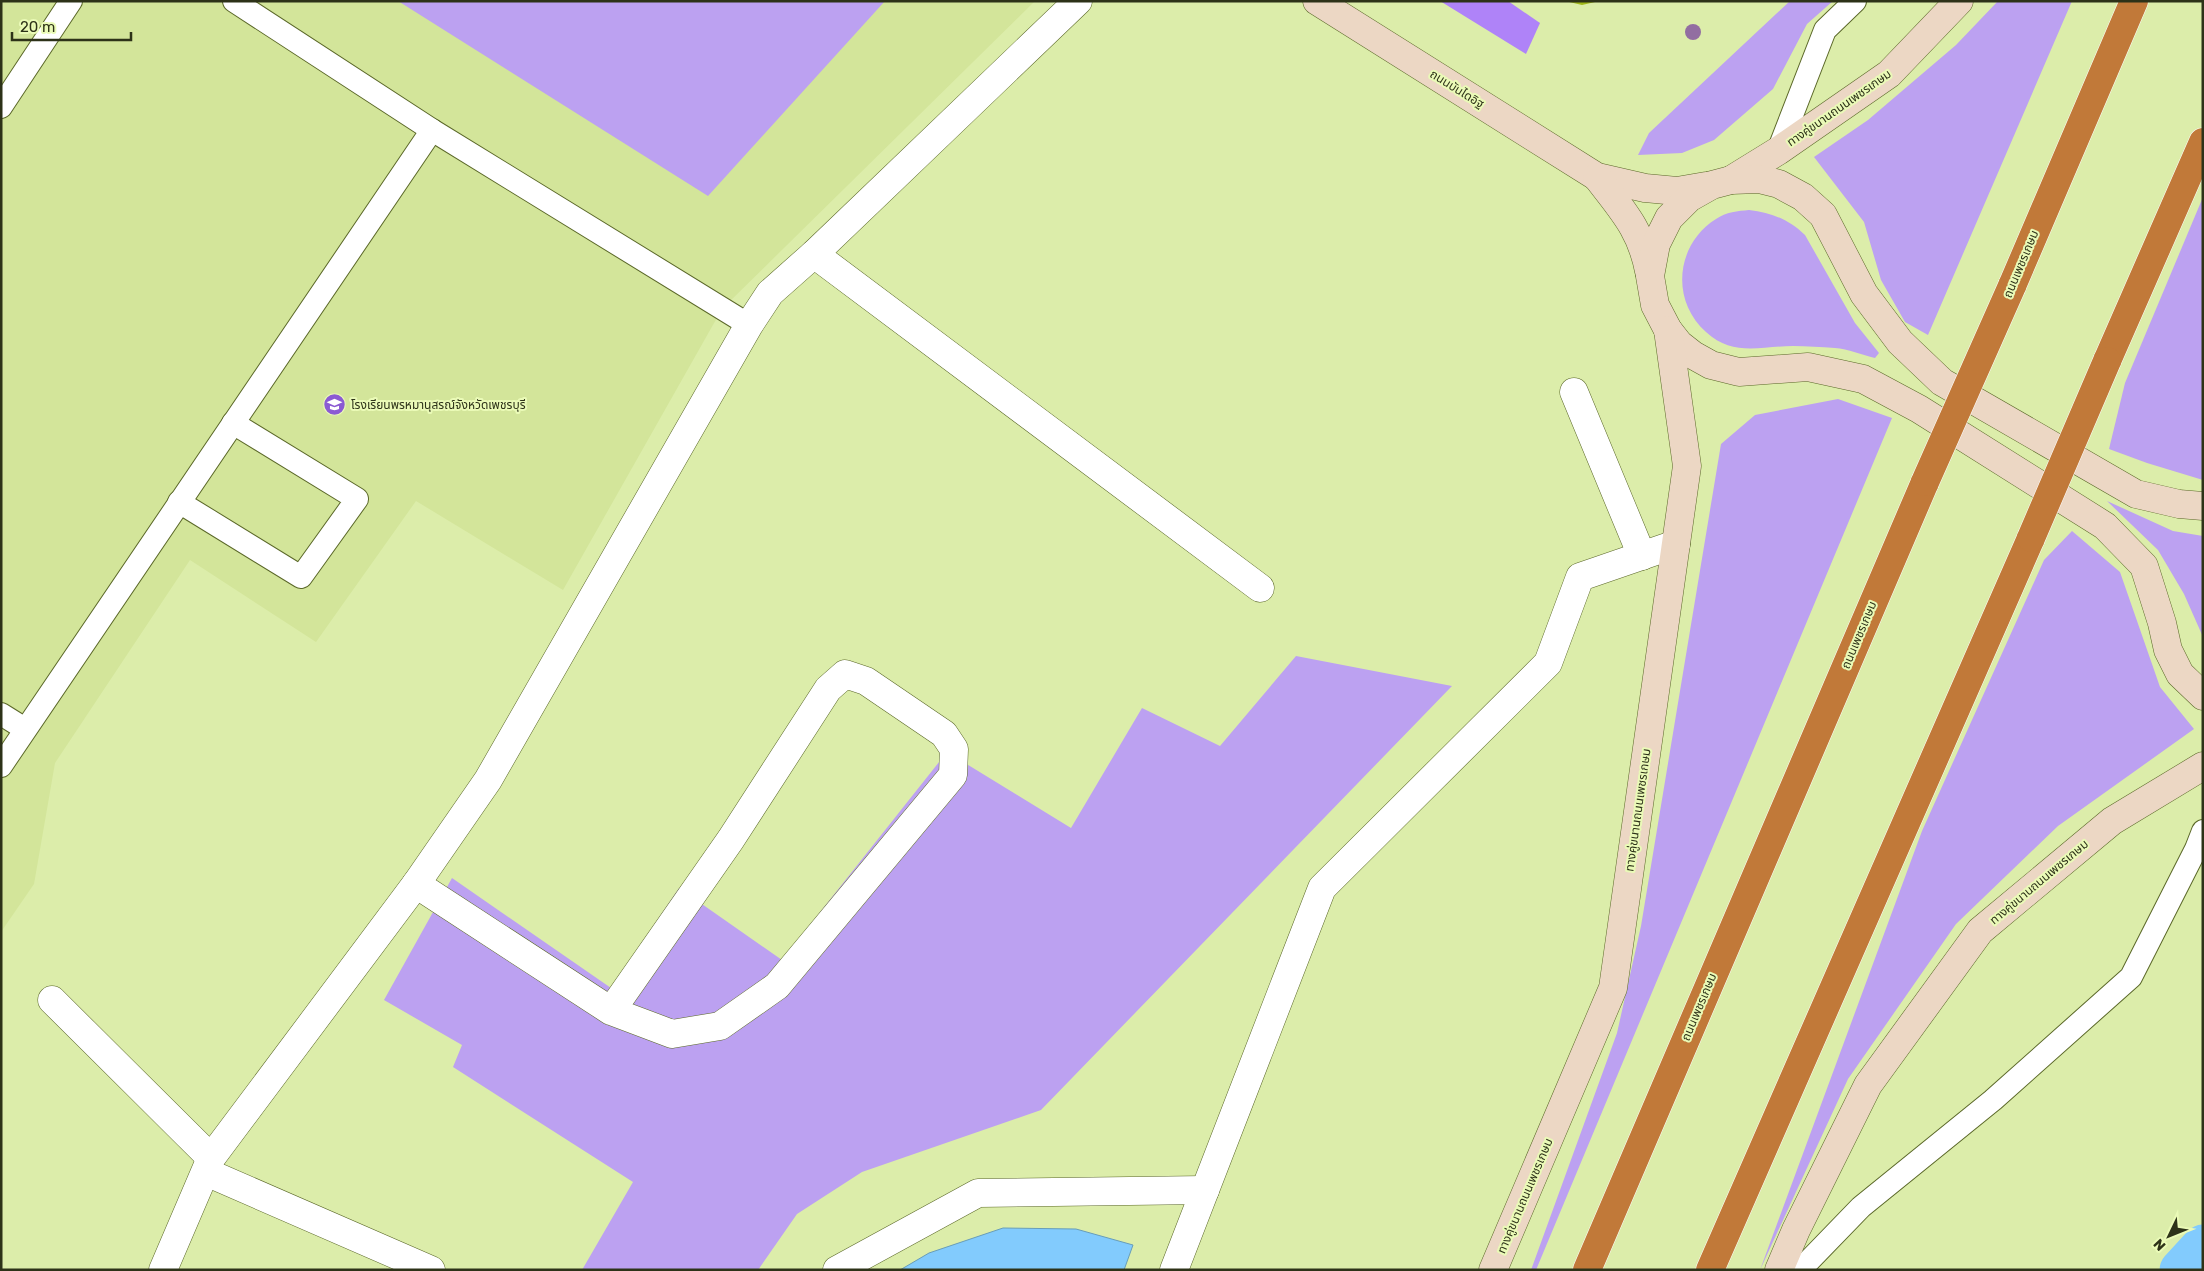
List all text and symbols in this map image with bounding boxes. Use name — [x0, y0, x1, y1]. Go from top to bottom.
scale bar — [12, 10, 131, 42]
text: 20 m — [20, 18, 55, 36]
street label: ถนนบันไดอิฐ — [1427, 67, 1487, 111]
street label: ทางคู่ขนานถนนเพชรเกษม — [1784, 67, 1894, 149]
street label: ถนนเพชรเกษม — [2001, 228, 2041, 300]
school or university icon: โรงเรียนพรหมานุสรณ์จังหวัดเพชรบุรี — [323, 393, 347, 417]
place label: โรงเรียนพรหมานุสรณ์จังหวัดเพชรบุรี — [351, 398, 526, 412]
street label: ถนนเพชรเกษม — [1839, 599, 1879, 671]
street label: ทางคู่ขนานถนนเพชรเกษม — [1622, 748, 1654, 872]
street label: ทางคู่ขนานถนนเพชรเกษม — [1987, 837, 2091, 927]
street label: ถนนเพชรเกษม — [1679, 971, 1719, 1043]
street label: ทางคู่ขนานถนนเพชรเกษม — [1494, 1136, 1556, 1256]
north arrow — [2144, 1211, 2194, 1261]
text: N — [2150, 1235, 2170, 1254]

